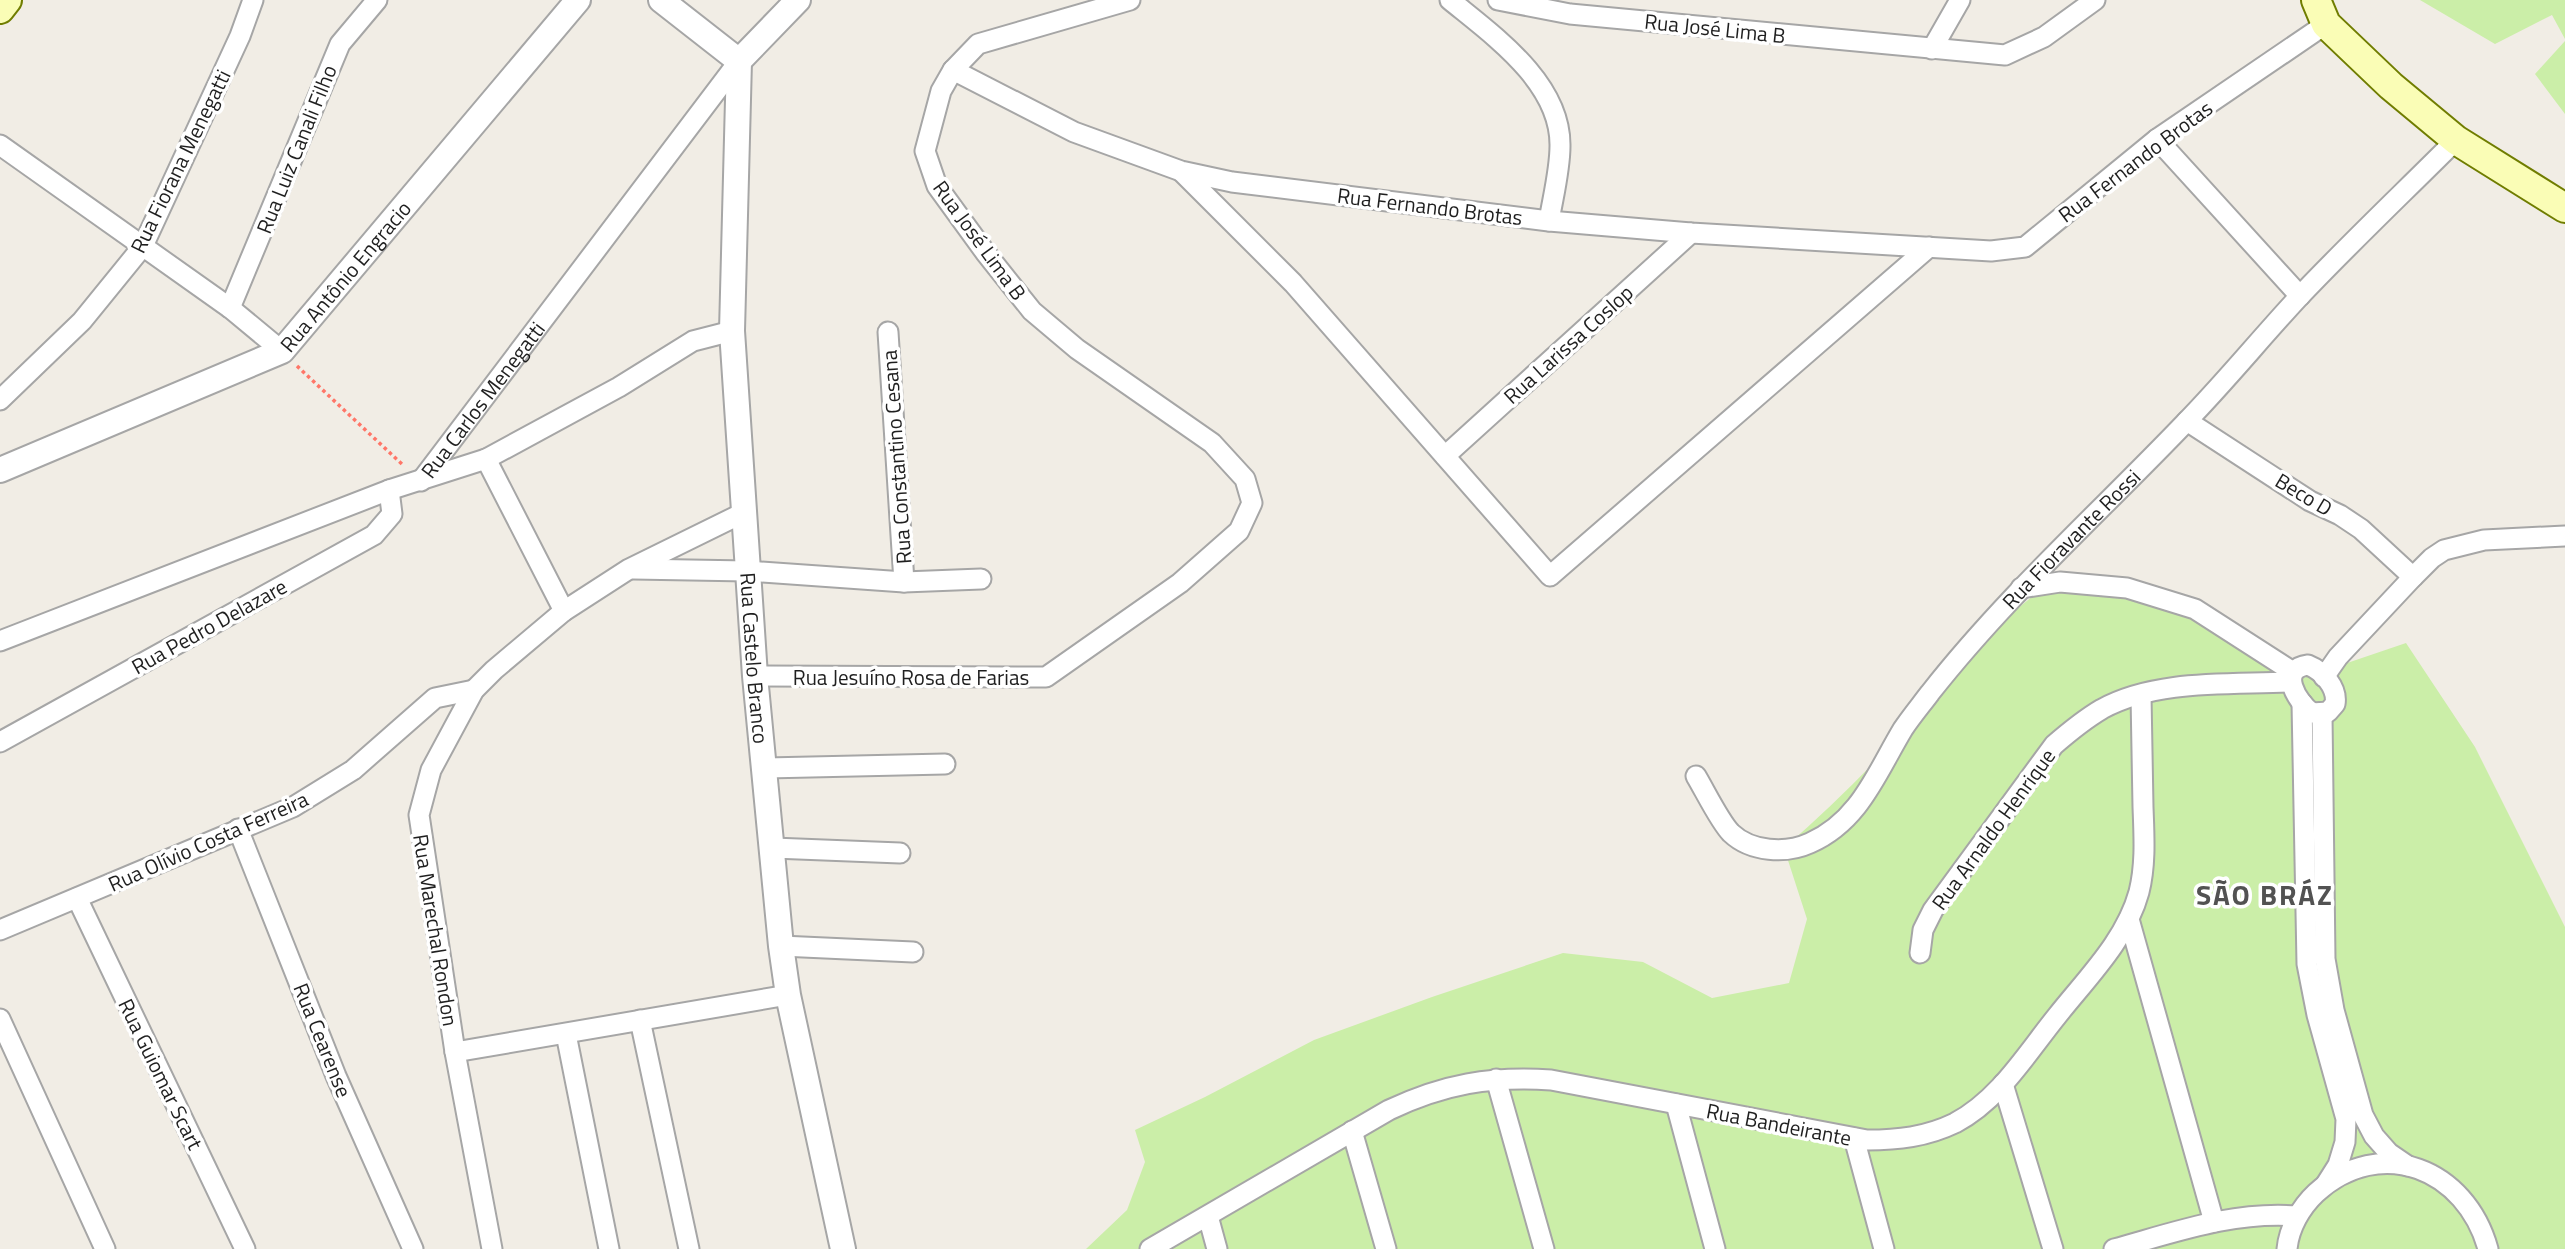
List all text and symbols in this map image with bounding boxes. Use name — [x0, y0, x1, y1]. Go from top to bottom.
street label: Rua José Lima B — [1643, 5, 1787, 51]
street label: Rua Luiz Canali Filho — [248, 60, 344, 238]
street label: Rua Fiorana Menegatti — [122, 64, 238, 258]
street label: Rua Fernando Brotas — [2051, 92, 2219, 230]
street label: Rua José Lima B — [925, 173, 1035, 307]
street label: Rua Fernando Brotas — [1336, 179, 1524, 233]
street label: Rua Antônio Engracio — [272, 193, 418, 359]
street label: Rua Larissa Coslop — [1496, 277, 1640, 411]
street label: Rua Carlos Menegatti — [413, 314, 553, 485]
street label: Rua Constantino Cesana — [873, 348, 919, 565]
street label: Rua Fioravante Rossi — [1994, 461, 2148, 616]
street label: Beco D — [2269, 464, 2339, 524]
street label: Rua Pedro Delazare — [125, 570, 293, 682]
street label: Rua Castelo Branco — [732, 571, 777, 745]
street label: Rua Jesuíno Rosa de Farias — [793, 661, 1029, 693]
street label: Rua Arnaldo Henrique — [1923, 742, 2063, 916]
street label: Rua Olívio Costa Ferreira — [103, 782, 314, 900]
street label: Rua Marechal Rondon — [405, 832, 467, 1028]
district label: SÃO BRÁZ — [2196, 873, 2334, 916]
street label: Rua Cearense — [286, 978, 360, 1102]
street label: Rua Guiomar Scart — [111, 993, 212, 1156]
street label: Rua Bandeirante — [1704, 1094, 1854, 1154]

